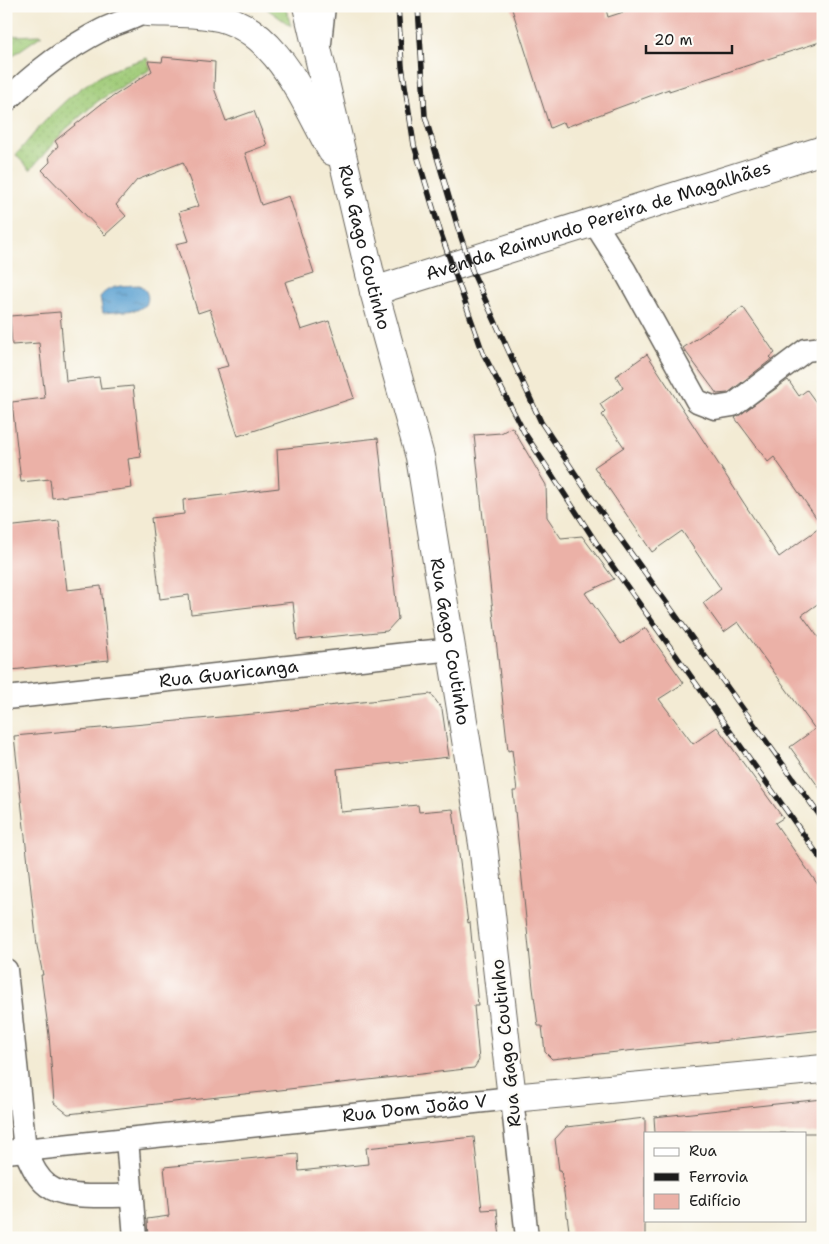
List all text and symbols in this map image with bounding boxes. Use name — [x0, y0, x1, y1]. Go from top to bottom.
scale bar — [646, 22, 733, 54]
text: 20 m — [654, 30, 693, 50]
street label: Avenida Raimundo Pereira de Magalhães — [423, 155, 774, 286]
street label: Rua Gago Coutinho — [333, 162, 396, 333]
street label: Rua Gago Coutinho — [425, 556, 475, 727]
street label: Rua Guaricanga — [158, 654, 300, 693]
street label: Rua Gago Coutinho — [485, 958, 527, 1128]
street label: Rua Dom João V — [341, 1089, 488, 1128]
legend — [644, 1132, 806, 1222]
text: Rua — [689, 1141, 718, 1161]
text: Ferrovia — [689, 1167, 749, 1187]
text: Edifício — [689, 1191, 741, 1211]

